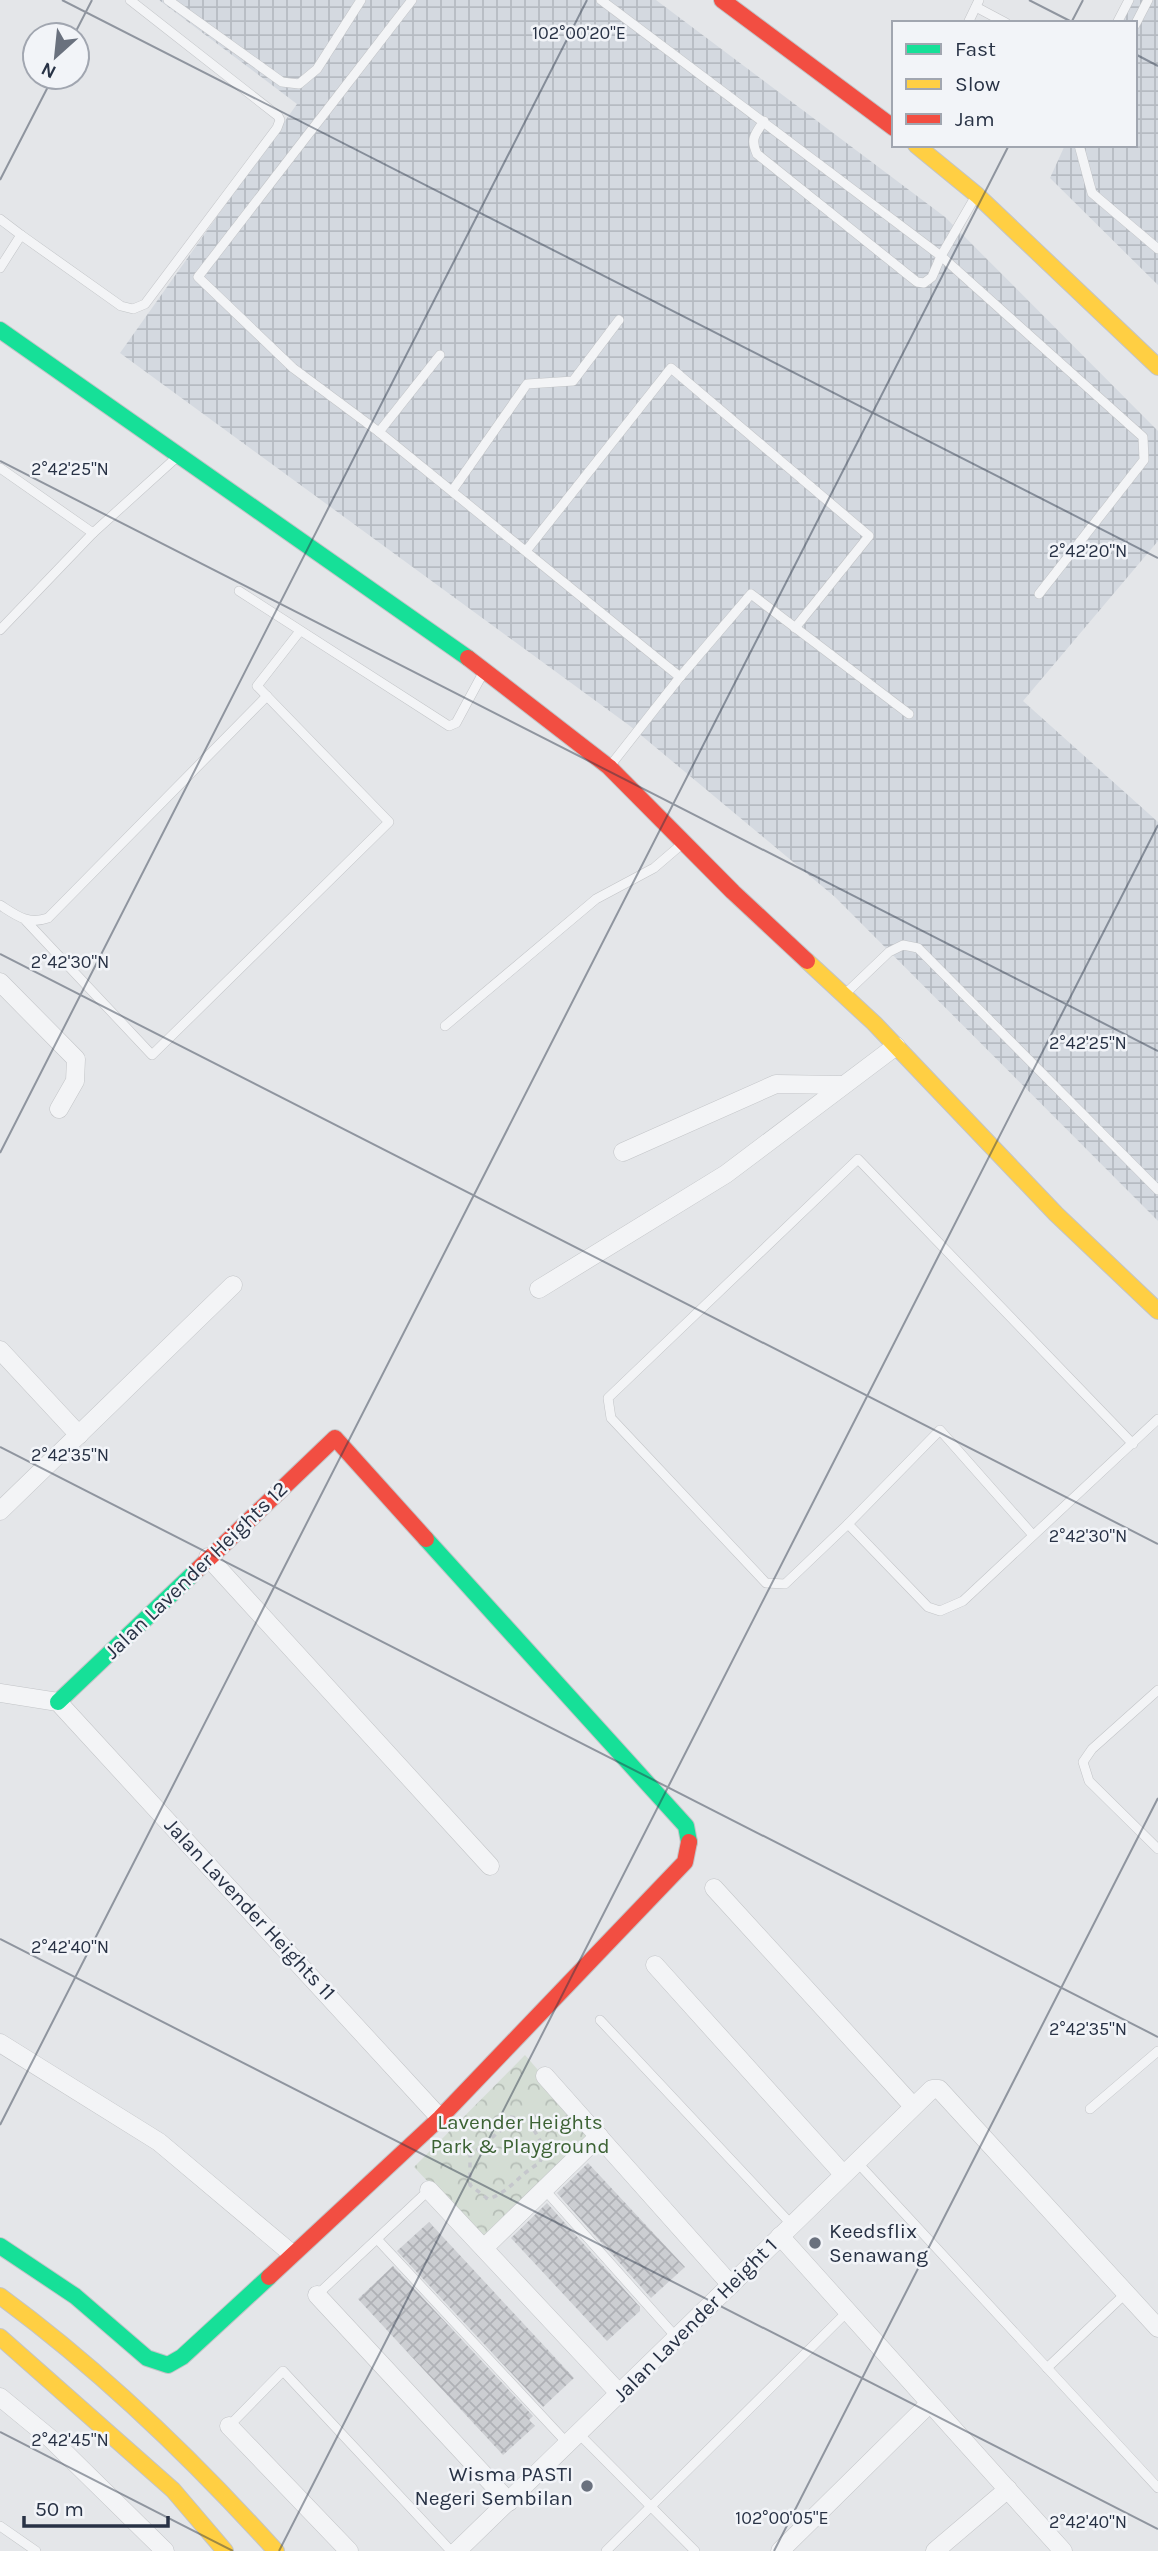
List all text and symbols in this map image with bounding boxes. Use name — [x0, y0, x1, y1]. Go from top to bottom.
north arrow — [21, 21, 91, 91]
legend — [892, 21, 1137, 147]
text: 102°00'20"E — [532, 22, 626, 44]
text: Fast — [955, 37, 996, 61]
text: N — [38, 57, 60, 83]
text: Slow — [955, 72, 1000, 96]
text: Jam — [955, 107, 995, 131]
text: 2°42'25"N — [31, 458, 109, 480]
text: 2°42'20"N — [1049, 540, 1127, 562]
text: 2°42'30"N — [31, 951, 109, 973]
text: 2°42'25"N — [1049, 1032, 1127, 1054]
text: 2°42'35"N — [31, 1444, 109, 1466]
street label: Jalan Lavender Heights 12 — [100, 1476, 292, 1664]
text: 2°42'30"N — [1049, 1525, 1127, 1547]
street label: Jalan Lavender Heights 11 — [159, 1813, 341, 2005]
text: 2°42'40"N — [31, 1936, 109, 1958]
text: 2°42'35"N — [1049, 2018, 1127, 2040]
park label: Lavender Heights Park & Playground — [430, 2110, 610, 2158]
place label: Keedsflix Senawang — [829, 2219, 928, 2267]
street label: Jalan Lavender Height 1 — [608, 2233, 782, 2407]
marker: Keedsflix Senawang — [807, 2235, 823, 2251]
text: 2°42'45"N — [31, 2429, 109, 2451]
place label: Wisma PASTI Negeri Sembilan — [414, 2462, 573, 2510]
marker: Wisma PASTI Negeri Sembilan — [579, 2478, 595, 2494]
scale bar — [24, 2484, 168, 2528]
text: 50 m — [35, 2497, 84, 2521]
text: 102°00'05"E — [735, 2507, 829, 2529]
text: 2°42'40"N — [1049, 2511, 1127, 2533]

